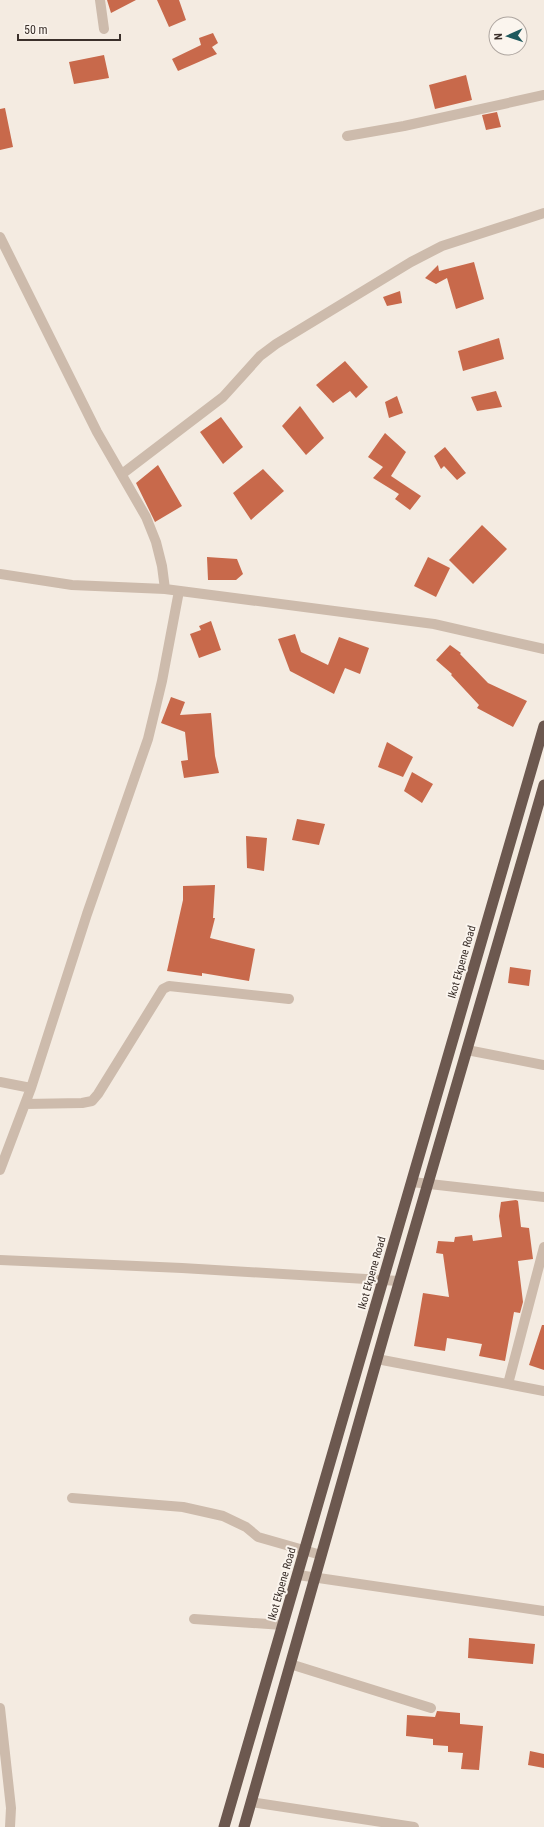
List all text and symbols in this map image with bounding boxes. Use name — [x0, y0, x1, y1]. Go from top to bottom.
scale bar — [18, 16, 120, 42]
north arrow — [488, 16, 528, 56]
text: 50 m — [24, 23, 48, 37]
text: N — [492, 33, 505, 40]
street label: Ikot Ekpene Road — [445, 924, 479, 1000]
street label: Ikot Ekpene Road — [355, 1235, 389, 1311]
street label: Ikot Ekpene Road — [265, 1546, 299, 1622]

